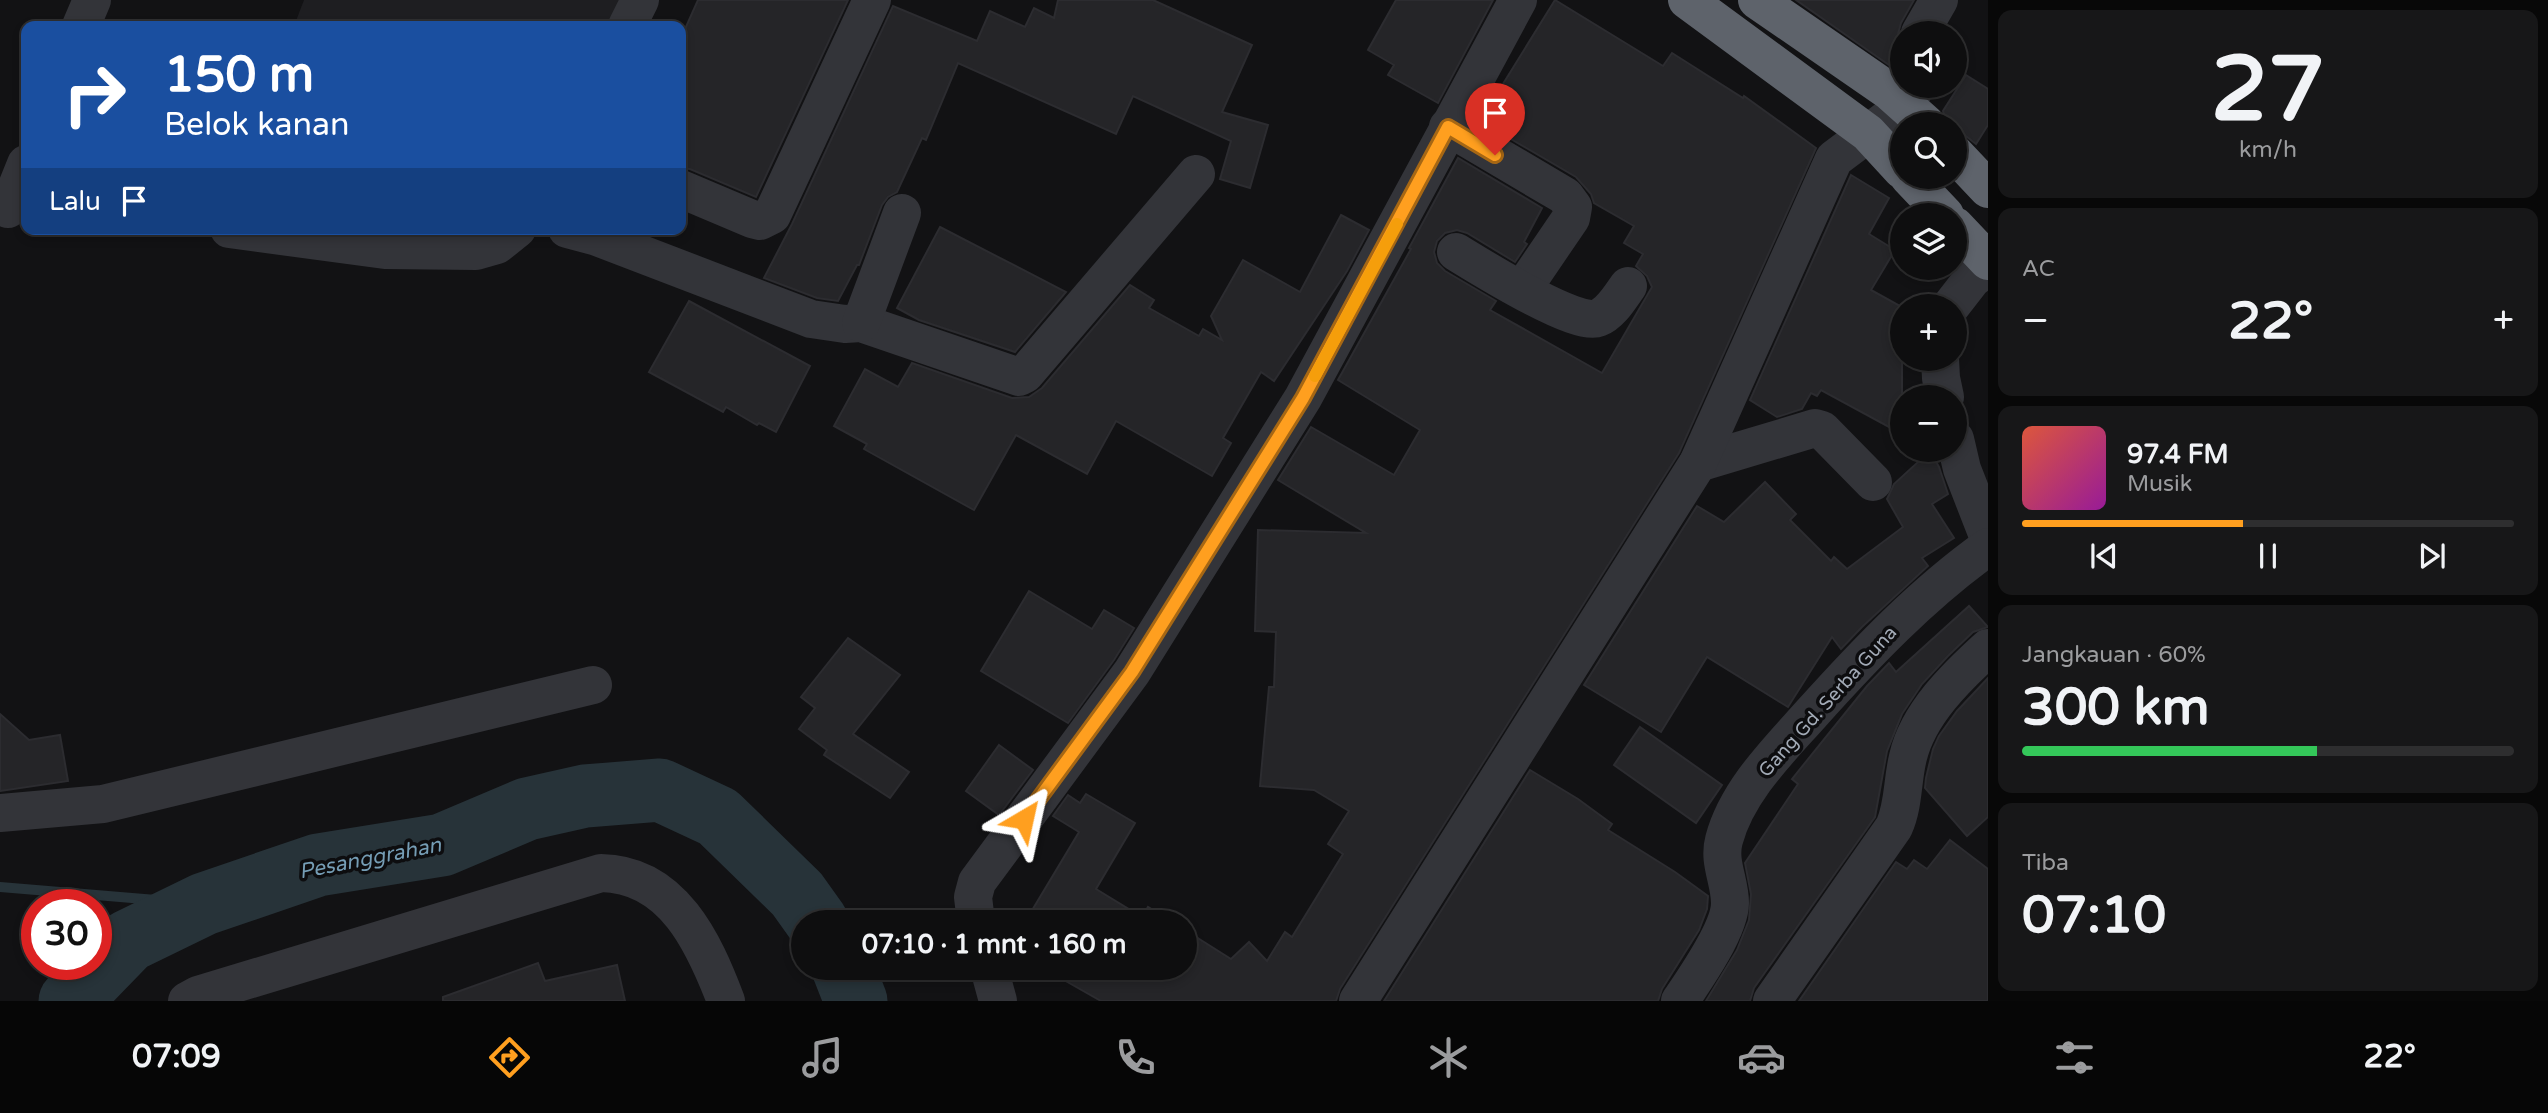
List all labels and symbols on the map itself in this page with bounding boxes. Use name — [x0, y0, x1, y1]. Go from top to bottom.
pin — [1465, 83, 1525, 155]
street label: Gang Gd. Serba Guna — [1754, 622, 1901, 782]
position arrow — [987, 782, 1061, 856]
water label: Pesanggrahan — [297, 832, 444, 885]
speed limit sign: 30 — [21, 889, 112, 980]

